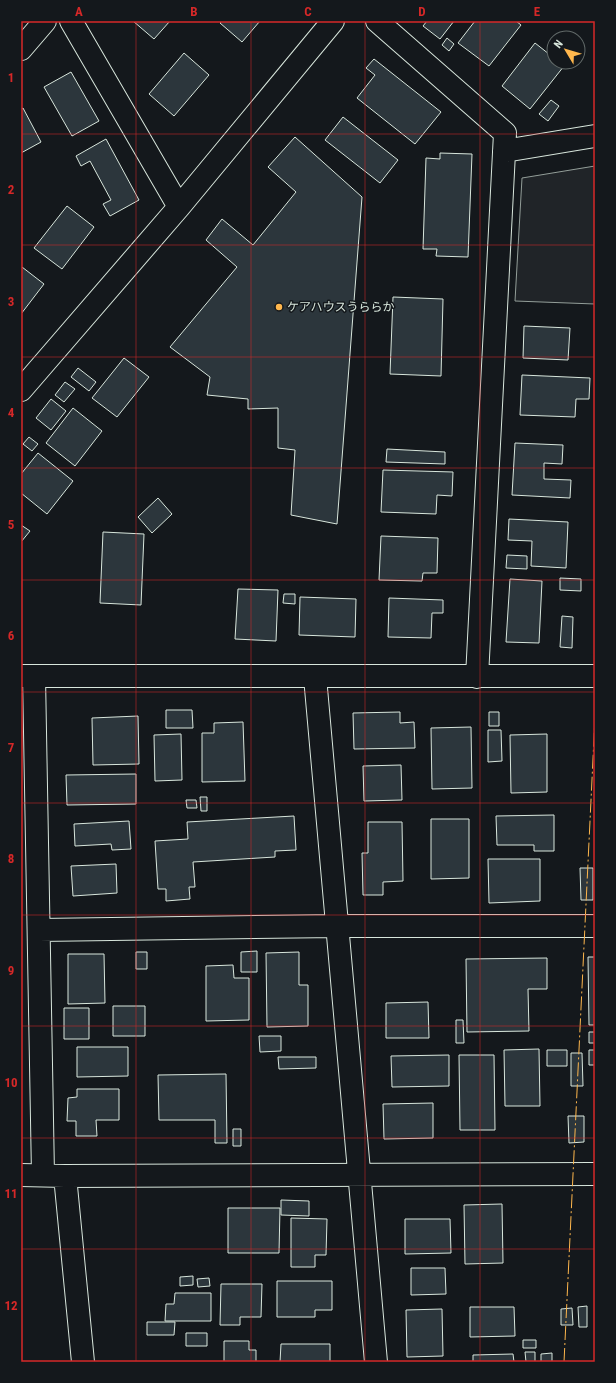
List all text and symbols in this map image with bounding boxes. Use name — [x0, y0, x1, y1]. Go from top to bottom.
text: A — [75, 4, 83, 19]
text: B — [190, 4, 198, 19]
text: C — [304, 4, 312, 19]
text: D — [418, 4, 426, 19]
text: E — [534, 4, 541, 19]
north arrow — [546, 30, 586, 70]
text: N — [551, 37, 566, 51]
text: 1 — [8, 70, 14, 85]
text: 2 — [8, 182, 15, 197]
text: 3 — [8, 294, 14, 309]
place label: ケアハウスうららか — [287, 300, 395, 314]
marker: ケアハウスうららか — [274, 302, 284, 312]
text: 4 — [8, 405, 15, 420]
text: 5 — [8, 517, 15, 532]
text: 6 — [8, 628, 15, 643]
text: 7 — [8, 740, 15, 755]
text: 8 — [8, 851, 14, 866]
text: 9 — [8, 963, 14, 978]
text: 10 — [4, 1075, 18, 1090]
text: 11 — [4, 1186, 18, 1201]
text: 12 — [4, 1298, 18, 1313]

